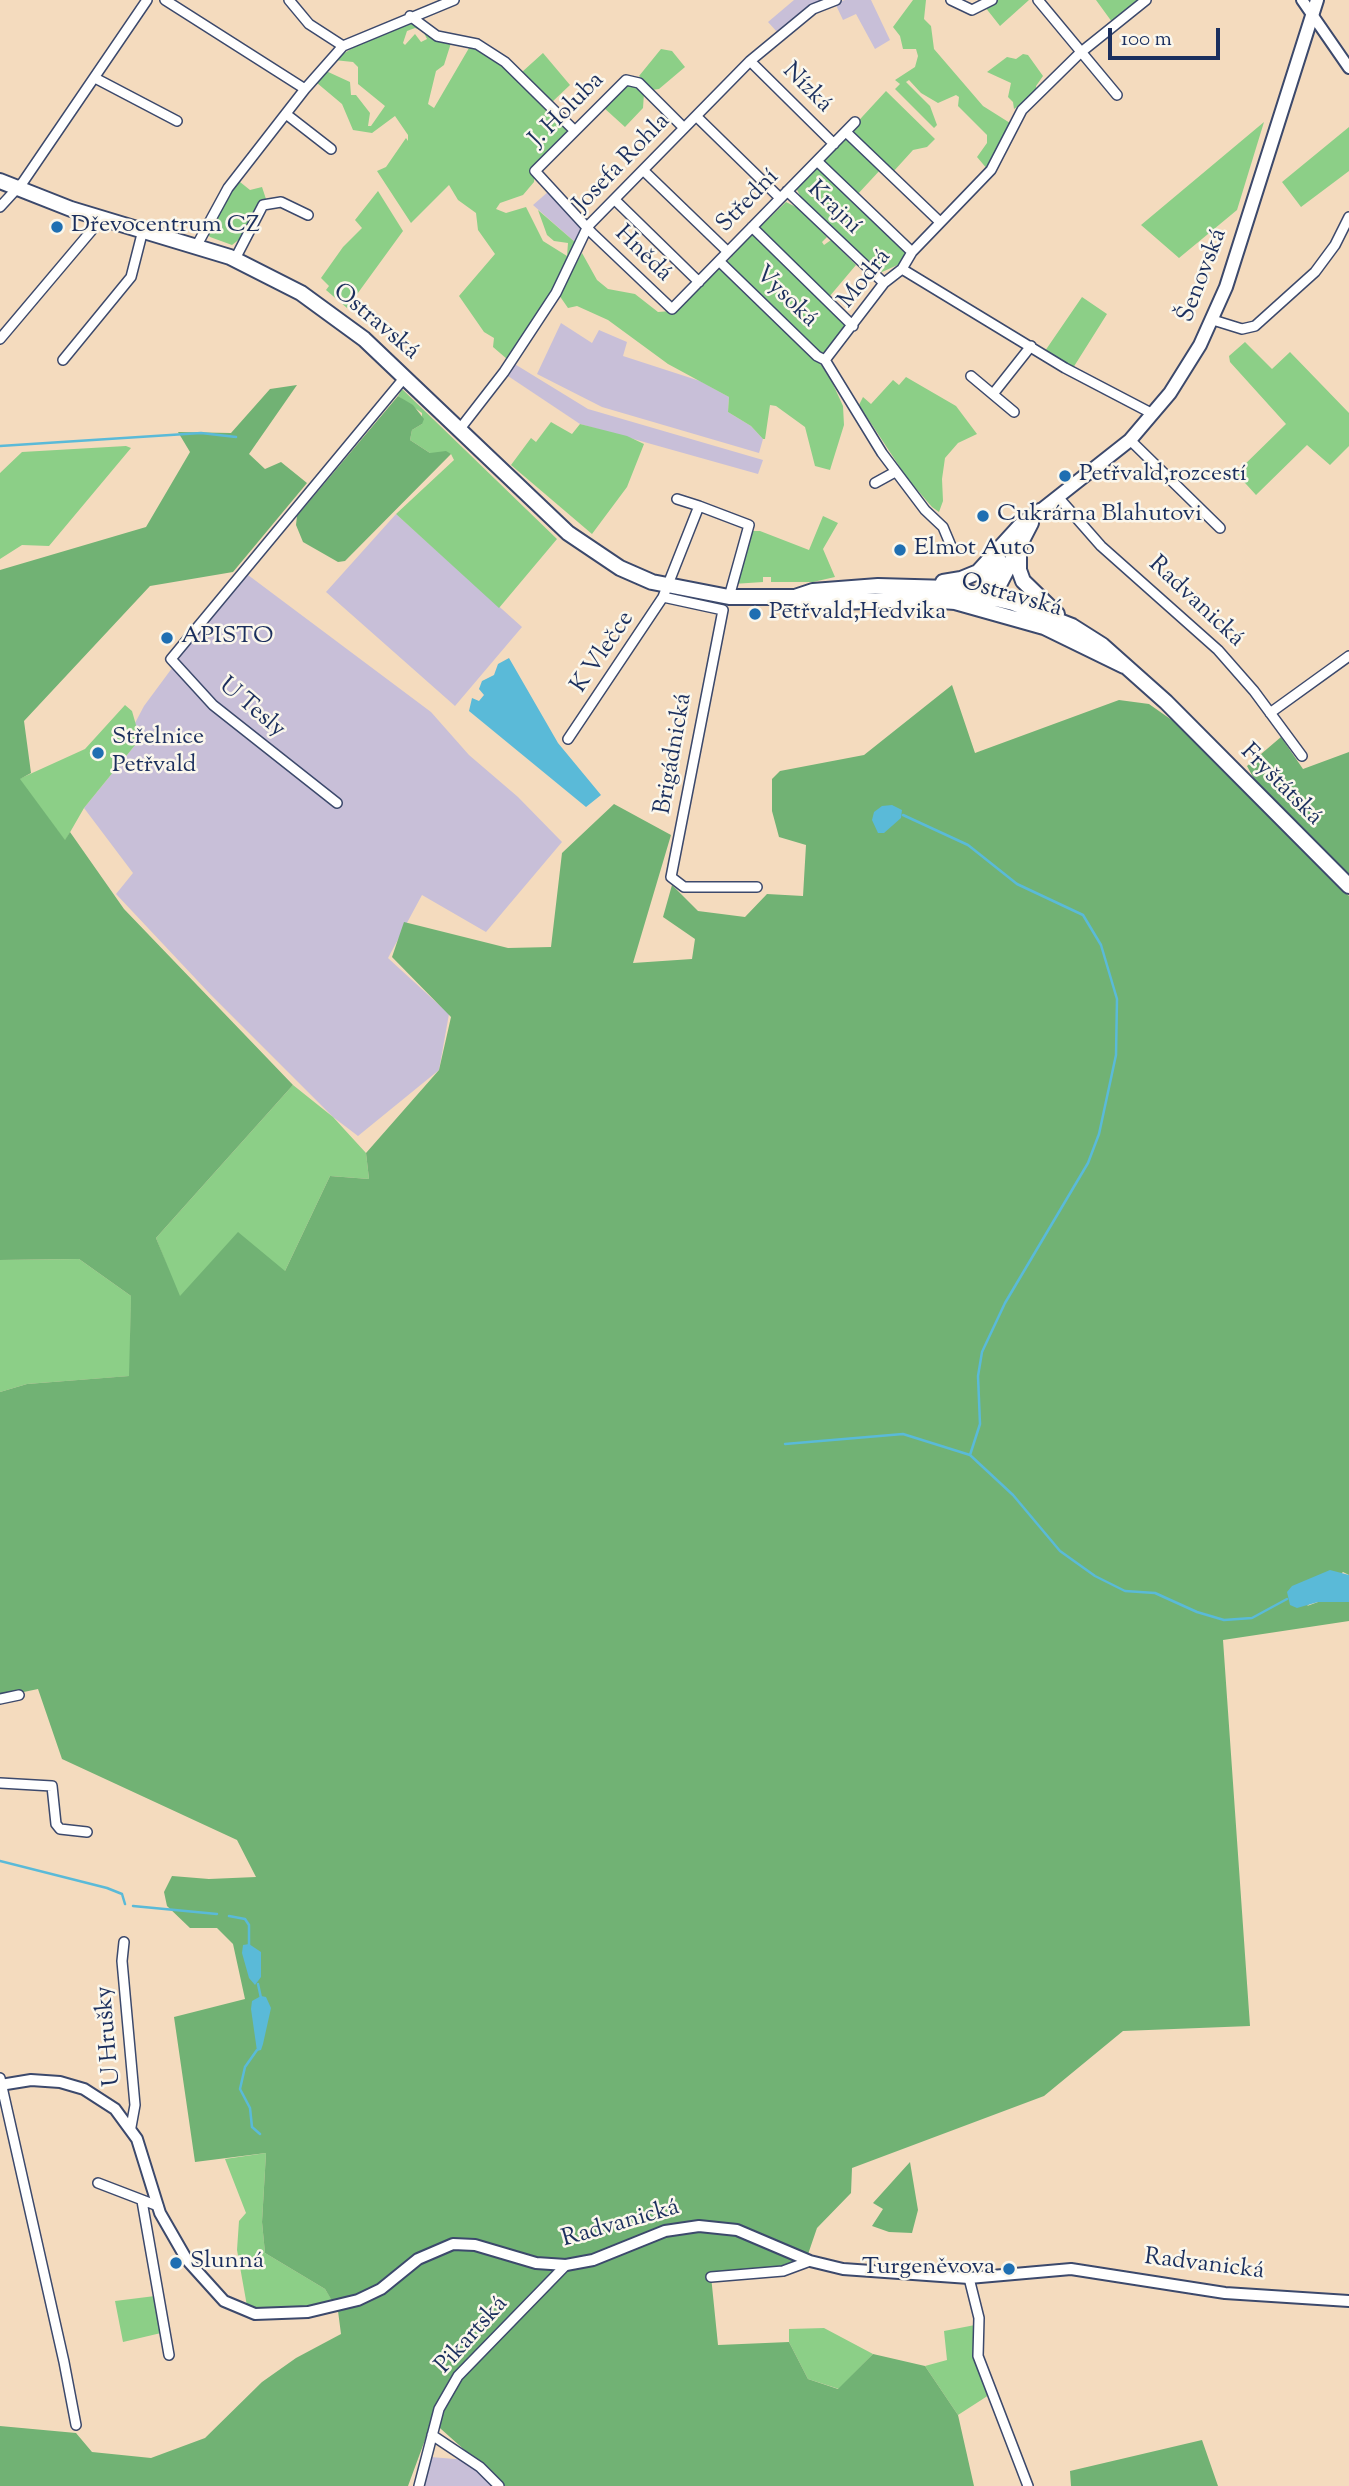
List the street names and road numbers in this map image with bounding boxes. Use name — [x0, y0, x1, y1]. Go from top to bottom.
street label: Nízká — [775, 58, 837, 120]
street label: J. Holuba — [524, 67, 612, 155]
street label: Josefa Rohla — [569, 108, 677, 220]
street label: Střední — [712, 164, 786, 240]
street label: Krajní — [800, 176, 866, 242]
street label: Hnědá — [607, 221, 677, 289]
street label: Šenovská — [1173, 225, 1235, 327]
street label: Modrá — [833, 244, 899, 316]
street label: Vysoká — [747, 261, 823, 335]
street label: Ostravská — [326, 279, 424, 367]
street label: Radvanická — [1141, 551, 1249, 655]
street label: Ostravská — [957, 569, 1065, 625]
street label: K Vlečce — [566, 607, 642, 699]
street label: U Tesly — [212, 673, 290, 745]
street label: Brigádnická — [650, 691, 700, 817]
street label: Fryštátská — [1233, 739, 1327, 833]
street label: U Hrušky — [91, 1985, 129, 2087]
street label: Radvanická — [559, 2195, 683, 2255]
street label: Radvanická — [1142, 2244, 1266, 2288]
street label: Pikartská — [431, 2291, 515, 2381]

